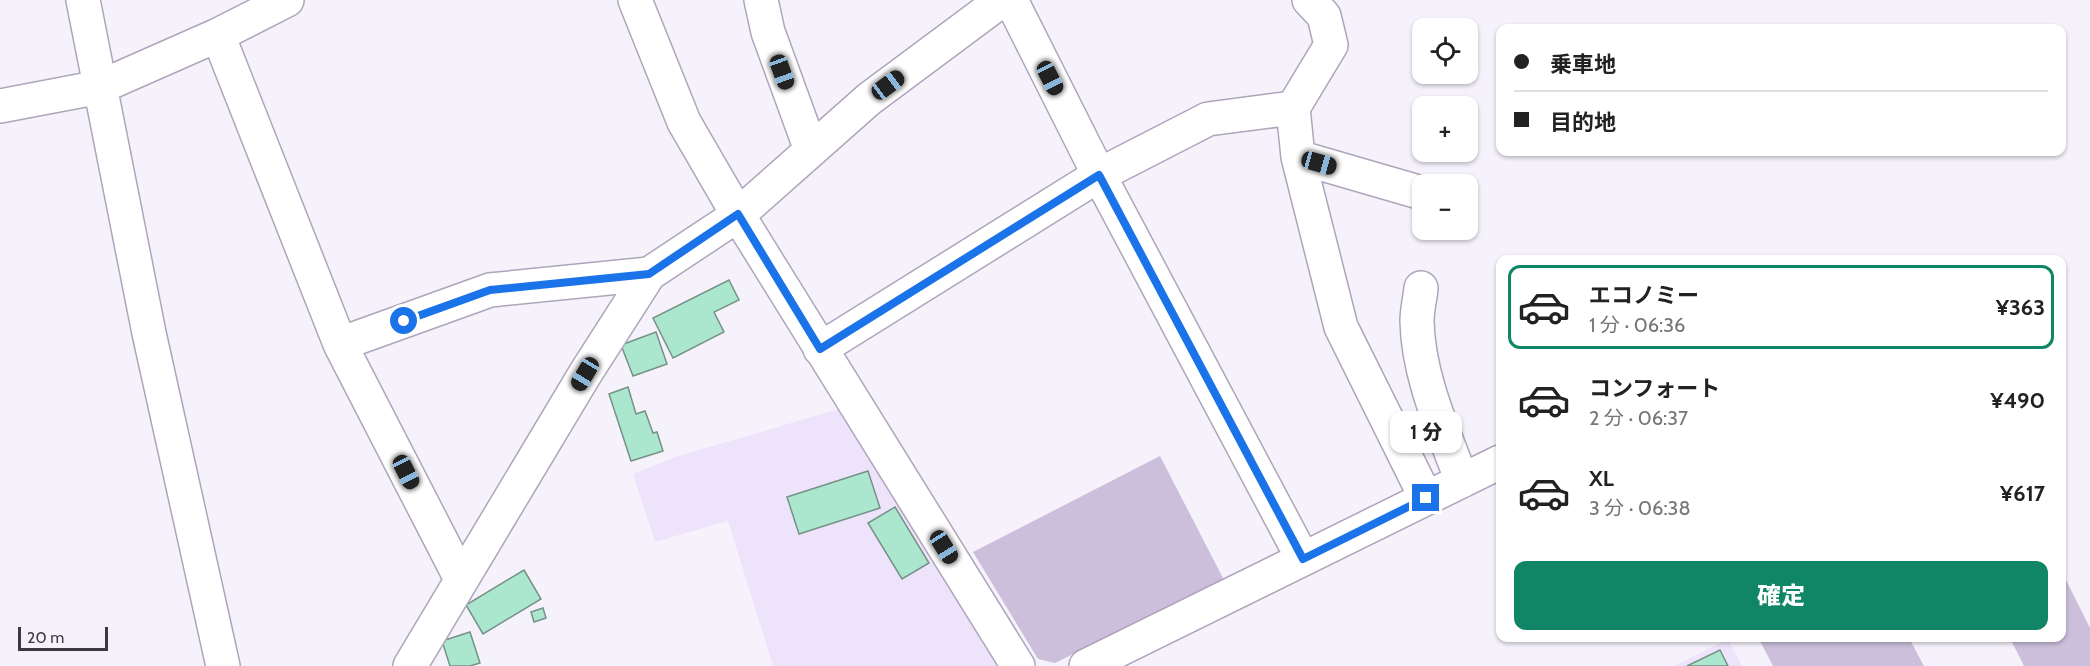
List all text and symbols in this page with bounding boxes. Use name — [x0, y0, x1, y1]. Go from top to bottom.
map controls — [1412, 18, 1478, 240]
button: locate — [1412, 18, 1478, 84]
text: 乗車地 — [1550, 51, 1616, 78]
car — [767, 52, 797, 92]
car — [1034, 58, 1066, 98]
car — [868, 67, 908, 103]
button: + — [1412, 96, 1478, 162]
text: 目的地 — [1550, 109, 1616, 136]
car — [1299, 149, 1339, 177]
button: − — [1412, 174, 1478, 240]
icon: car — [1517, 280, 1571, 334]
text: エコノミー — [1589, 282, 1699, 309]
text: ¥363 — [1996, 294, 2045, 321]
route start — [390, 307, 417, 334]
text: 1 分 · 06:36 — [1589, 313, 1685, 337]
car — [568, 354, 602, 394]
icon: car — [1517, 373, 1571, 427]
text: コンフォート — [1589, 375, 1720, 402]
text: ¥490 — [1990, 387, 2045, 414]
text: 2 分 · 06:37 — [1589, 406, 1688, 430]
callout: 1 分 — [1390, 411, 1462, 453]
text: 1 分 — [1410, 420, 1442, 444]
car — [390, 452, 422, 492]
text: XL — [1589, 465, 1614, 492]
icon: car — [1517, 466, 1571, 520]
text: ¥617 — [2000, 480, 2045, 507]
route end — [1412, 484, 1439, 511]
text: 3 分 · 06:38 — [1589, 496, 1691, 520]
car — [927, 527, 961, 567]
button: 確定 — [1514, 561, 2048, 630]
scale bar — [18, 624, 108, 652]
text: 20 m — [27, 628, 64, 647]

